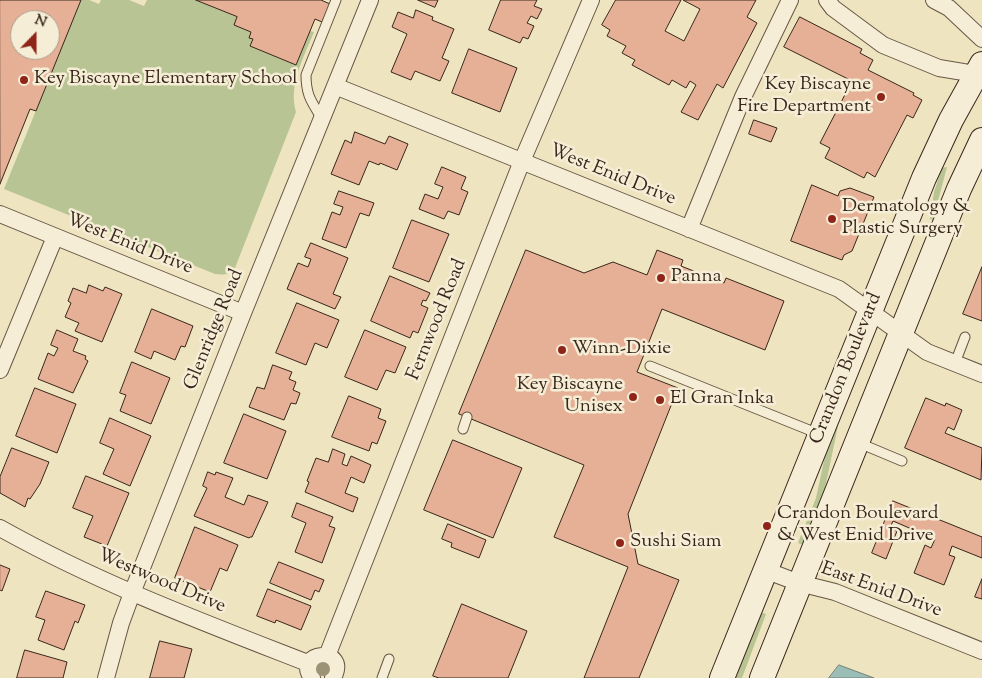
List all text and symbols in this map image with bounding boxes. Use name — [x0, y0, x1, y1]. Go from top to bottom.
north arrow — [10, 10, 60, 60]
text: N — [31, 11, 49, 33]
place label: Key Biscayne Elementary School — [34, 69, 298, 91]
marker: Key Biscayne Elementary School — [18, 74, 30, 86]
place label: Key Biscayne Fire Department — [737, 75, 871, 119]
marker: Key Biscayne Fire Department — [875, 91, 887, 103]
street label: West Enid Drive — [545, 140, 679, 212]
place label: Dermatology & Plastic Surgery — [842, 197, 970, 241]
street label: West Enid Drive — [62, 209, 196, 281]
marker: Dermatology & Plastic Surgery — [826, 213, 838, 225]
street label: Fernwood Road — [403, 256, 473, 384]
street label: Glenridge Road — [180, 266, 250, 394]
place label: Panna — [671, 267, 721, 289]
marker: Panna — [655, 272, 667, 284]
street label: Crandon Boulevard — [806, 290, 888, 448]
place label: Winn-Dixie — [572, 339, 671, 361]
marker: Winn-Dixie — [556, 344, 568, 356]
place label: Key Biscayne Unisex — [517, 375, 623, 419]
place label: El Gran Inka — [670, 389, 774, 411]
marker: Key Biscayne Unisex — [627, 391, 639, 403]
marker: El Gran Inka — [654, 394, 666, 406]
place label: Crandon Boulevard & West Enid Drive — [777, 504, 938, 548]
marker: Crandon Boulevard & West Enid Drive — [761, 520, 773, 532]
place label: Sushi Siam — [630, 532, 722, 554]
marker: Sushi Siam — [614, 537, 626, 549]
street label: Westwood Drive — [93, 545, 229, 619]
street label: East Enid Drive — [818, 559, 944, 623]

